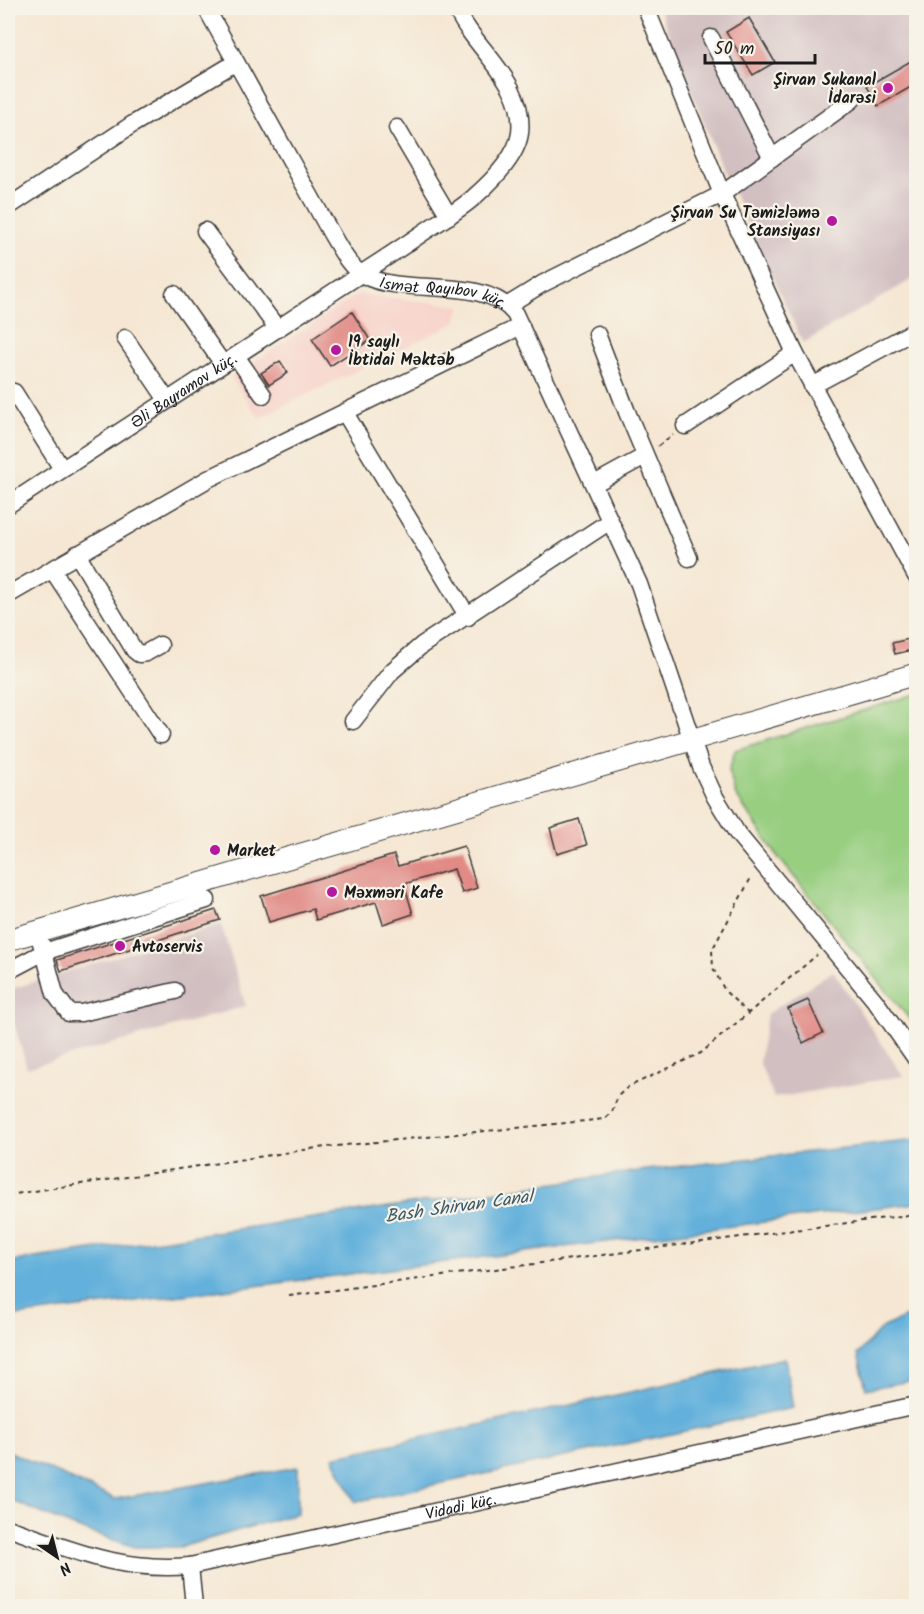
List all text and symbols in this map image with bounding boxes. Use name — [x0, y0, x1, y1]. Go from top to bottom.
scale bar — [705, 27, 814, 65]
text: 50 m — [714, 35, 754, 64]
place label: Şirvan Sukanal İdarəsi — [774, 68, 877, 111]
marker: Şirvan Sukanal İdarəsi — [881, 81, 895, 95]
place label: Şirvan Su Təmizləmə Stansiyası — [671, 201, 820, 244]
marker: Şirvan Su Təmizləmə Stansiyası — [825, 214, 839, 228]
street label: İsmət Qayıbov küç. — [376, 271, 513, 317]
place label: 19 saylı İbtidai Məktəb — [348, 330, 455, 373]
marker: 19 saylı İbtidai Məktəb — [329, 343, 343, 357]
street label: Əli Bayramov küç. — [126, 347, 243, 435]
place label: Market — [227, 839, 277, 864]
marker: Market — [208, 843, 222, 857]
place label: Məxməri Kafe — [344, 881, 443, 906]
marker: Məxməri Kafe — [325, 885, 339, 899]
place label: Avtoservis — [132, 935, 203, 960]
marker: Avtoservis — [113, 939, 127, 953]
water label: Bash Shirvan Canal — [384, 1182, 538, 1232]
street label: Vidadi küç. — [423, 1487, 499, 1527]
north arrow — [27, 1527, 87, 1587]
text: N — [53, 1555, 76, 1581]

